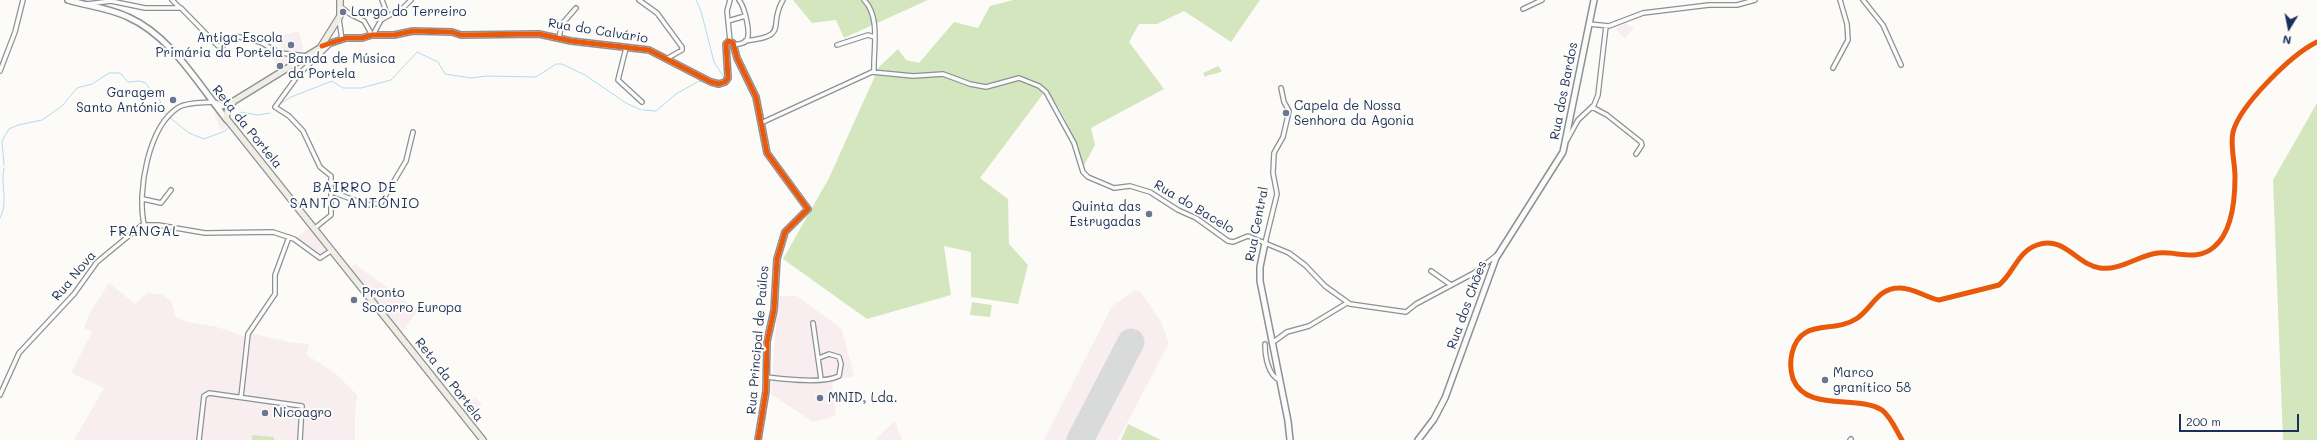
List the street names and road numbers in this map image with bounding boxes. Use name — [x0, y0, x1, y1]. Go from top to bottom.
street label: Rua do Calvário — [547, 15, 649, 47]
street label: Rua dos Bardos — [1547, 41, 1581, 141]
street label: Reta da Portela — [209, 82, 285, 172]
street label: Rua do Bacelo — [1151, 177, 1237, 237]
street label: Rua Central — [1242, 185, 1272, 263]
street label: Rua Nova — [49, 248, 99, 304]
street label: Rua dos Chões — [1444, 259, 1490, 351]
street label: Rua Principal de Paúlos — [744, 265, 772, 415]
street label: Reta da Portela — [411, 335, 487, 425]

